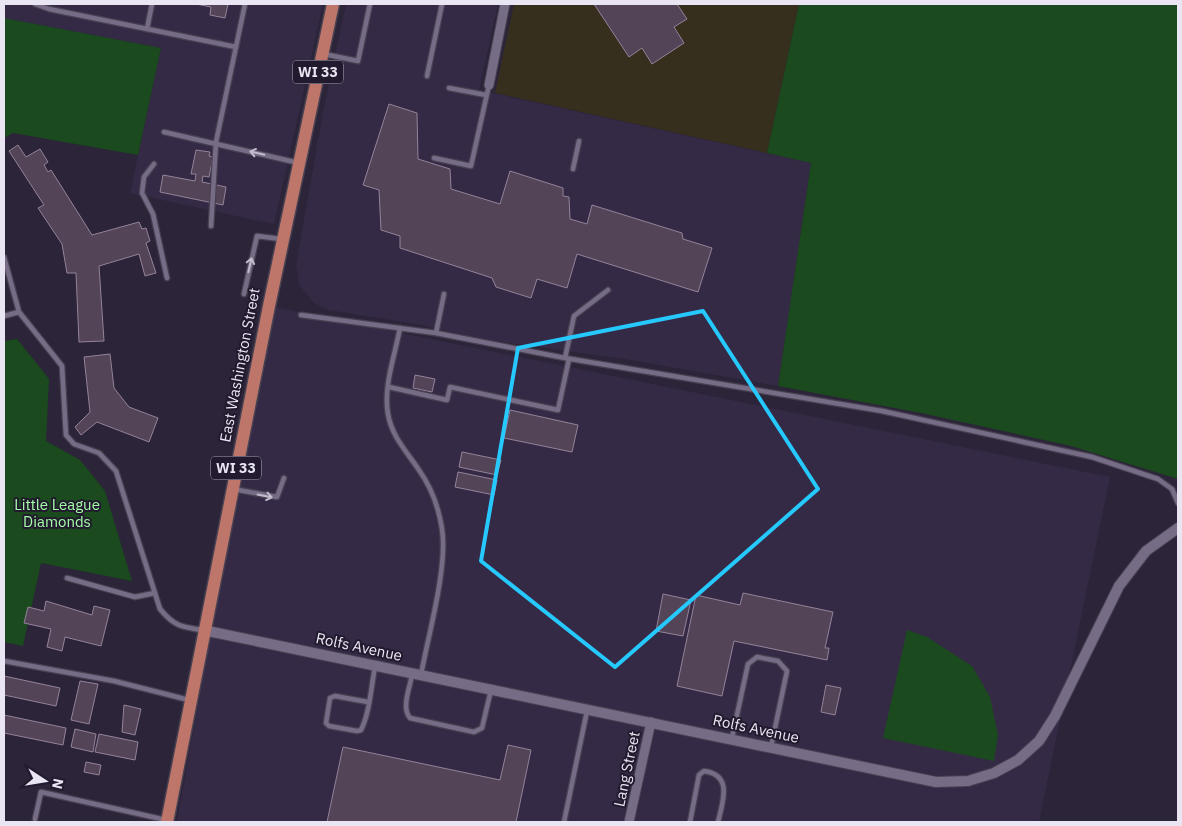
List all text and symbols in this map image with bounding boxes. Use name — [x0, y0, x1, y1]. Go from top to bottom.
road number: WI 33 — [293, 61, 343, 84]
one-way arrow — [249, 148, 265, 157]
one-way arrow — [246, 257, 255, 273]
street label: East Washington Street — [215, 286, 264, 444]
road number: WI 33 — [211, 456, 261, 479]
one-way arrow — [256, 492, 272, 501]
park label: Little League Diamonds — [14, 495, 100, 531]
street label: Rolfs Avenue — [314, 628, 404, 665]
street label: Rolfs Avenue — [711, 710, 801, 747]
street label: Lang Street — [609, 729, 644, 808]
north arrow — [20, 756, 70, 806]
text: N — [48, 777, 68, 791]

